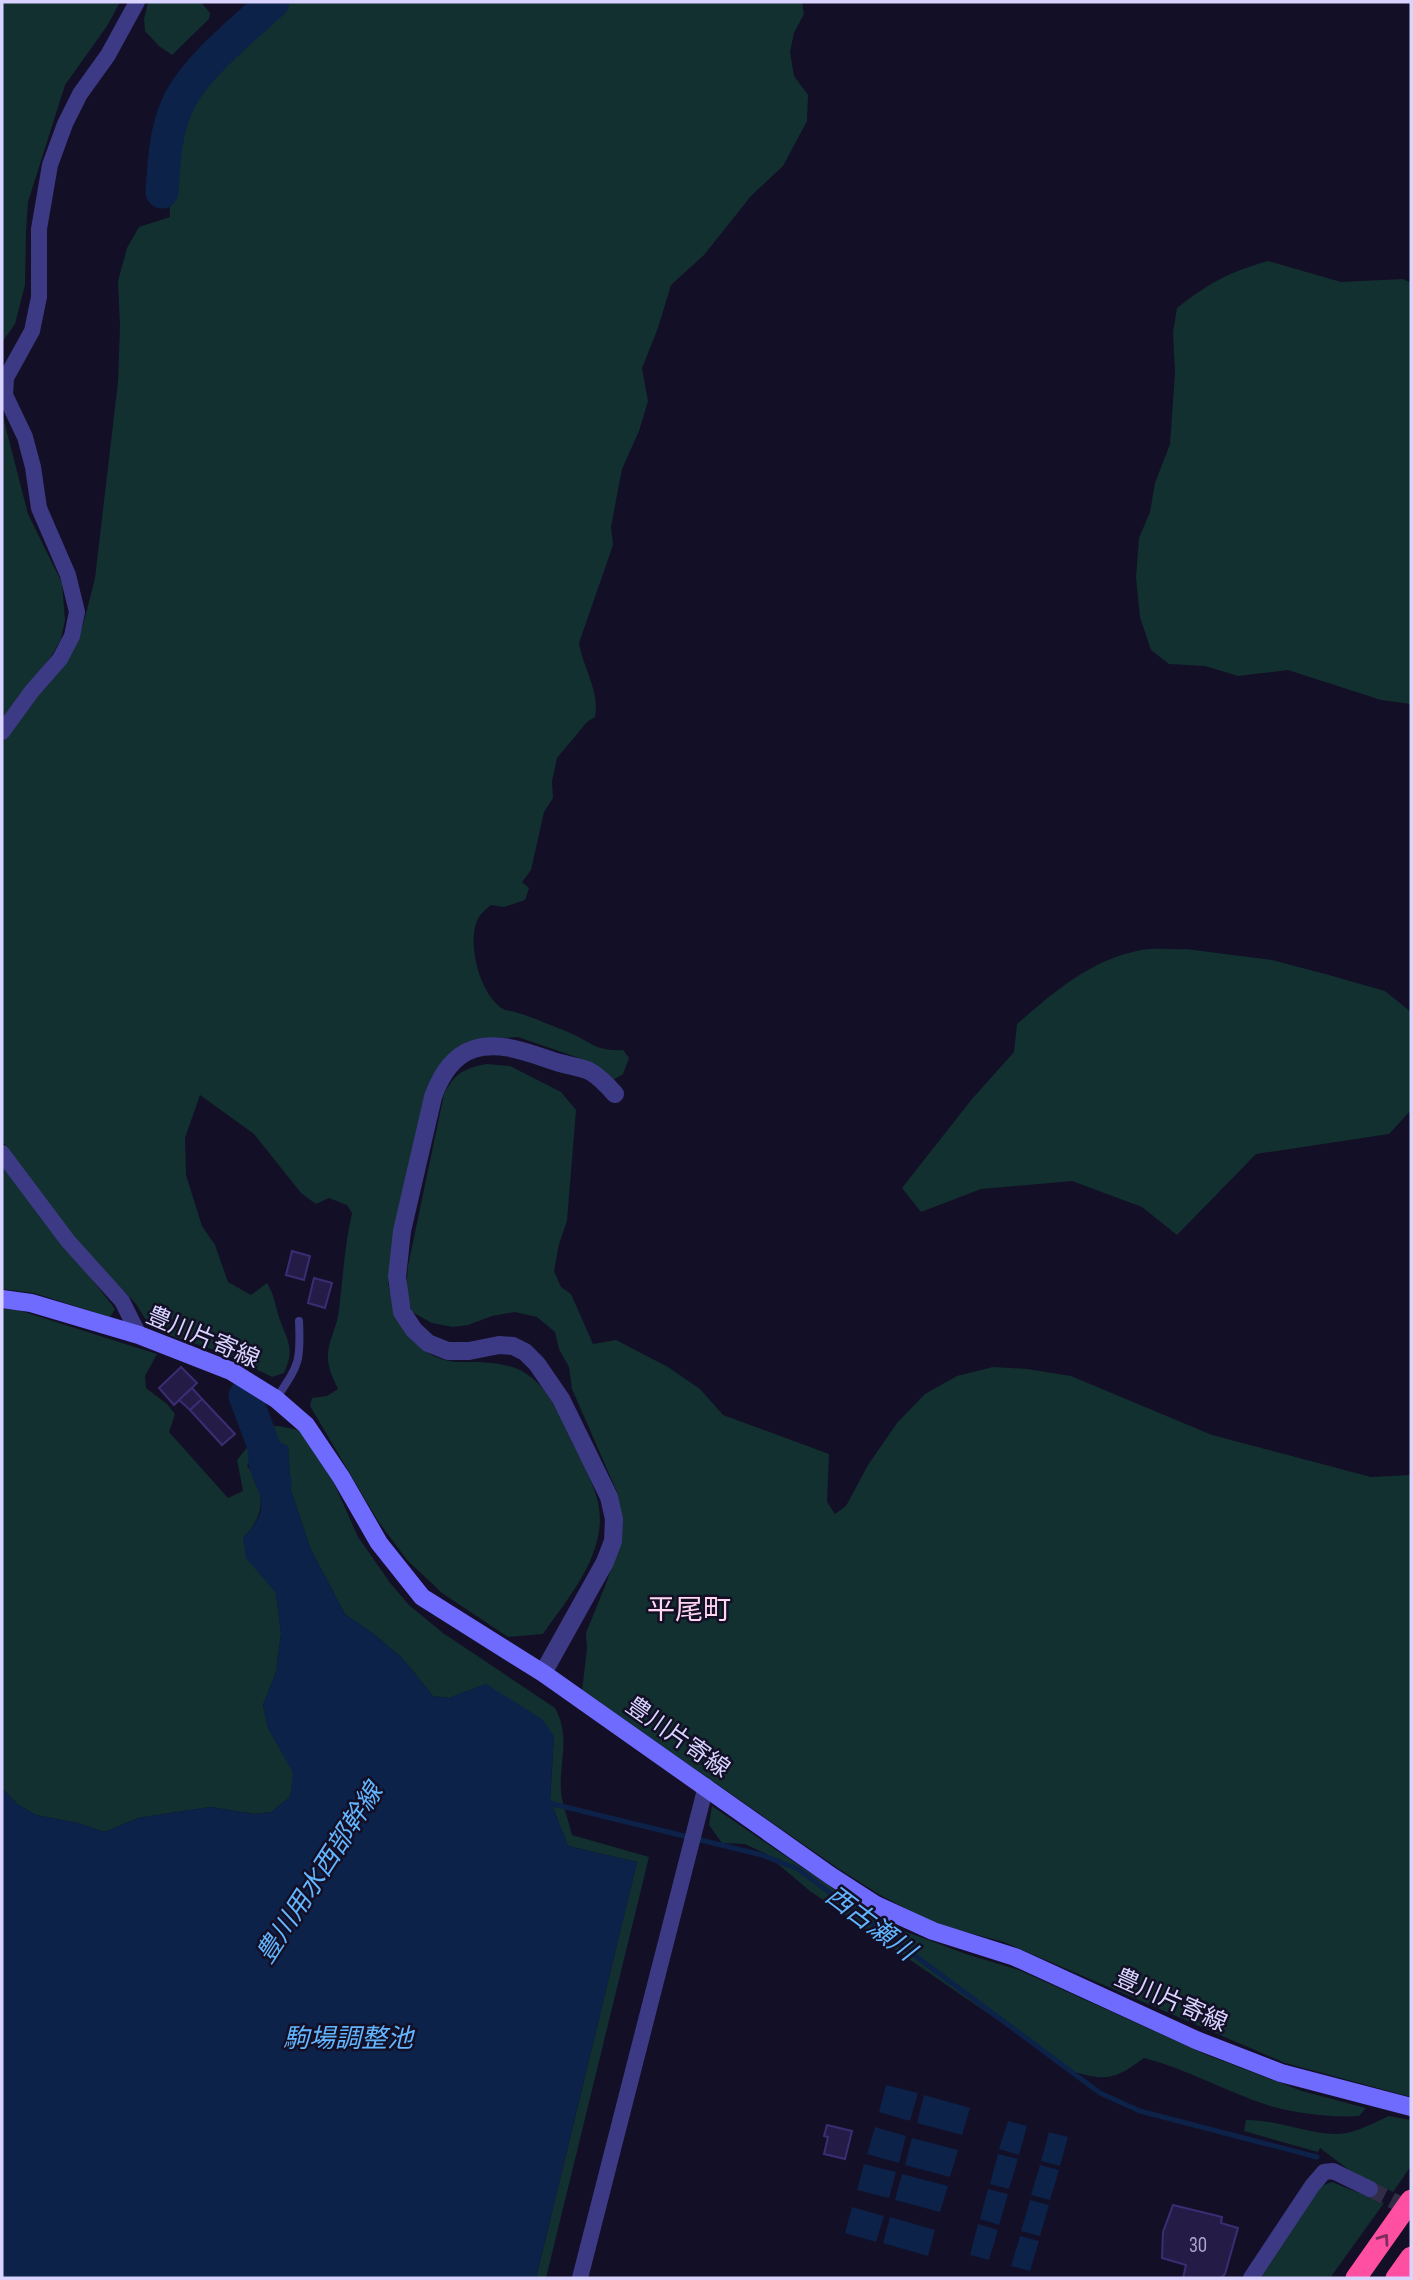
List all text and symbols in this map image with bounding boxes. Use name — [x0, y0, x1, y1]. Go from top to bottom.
street label: 豊川片寄線 — [142, 1301, 264, 1374]
district label: 平尾町 — [647, 1594, 731, 1627]
street label: 豊川片寄線 — [620, 1691, 735, 1784]
water label: 豊川用水西部幹線 — [251, 1776, 392, 1969]
water label: 西古瀬川 — [819, 1881, 923, 1970]
street label: 豊川片寄線 — [1110, 1963, 1232, 2038]
water label: 駒場調整池 — [283, 2024, 416, 2055]
house number: 30 — [1189, 2233, 1207, 2258]
one-way arrow — [1376, 2234, 1388, 2247]

